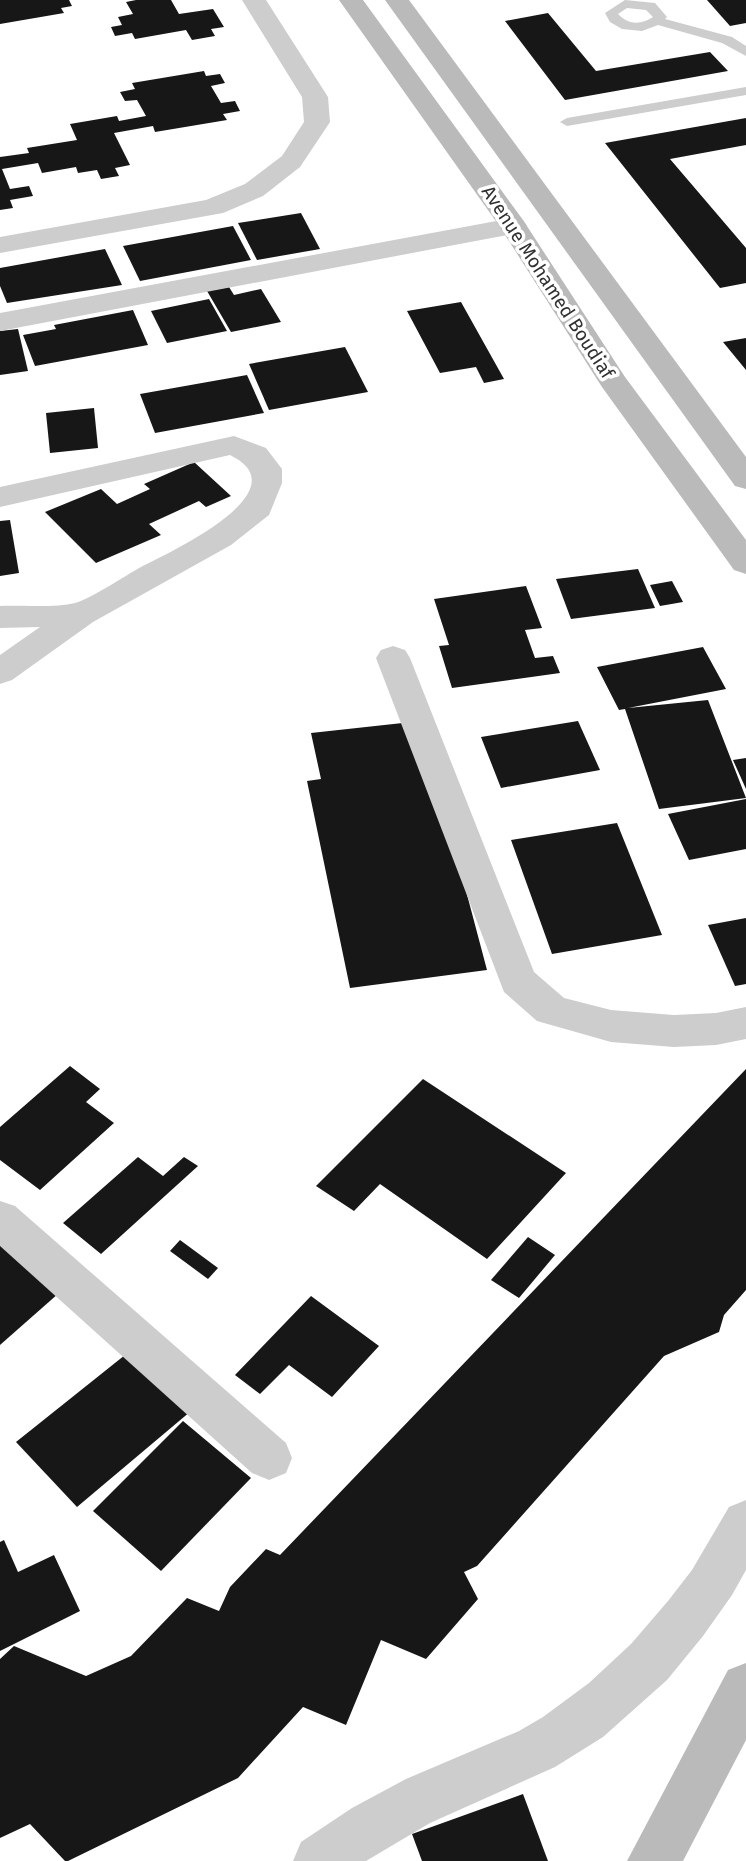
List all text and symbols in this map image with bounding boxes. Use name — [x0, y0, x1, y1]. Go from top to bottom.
street label: Avenue Mohamed Boudiaf — [477, 181, 620, 384]

